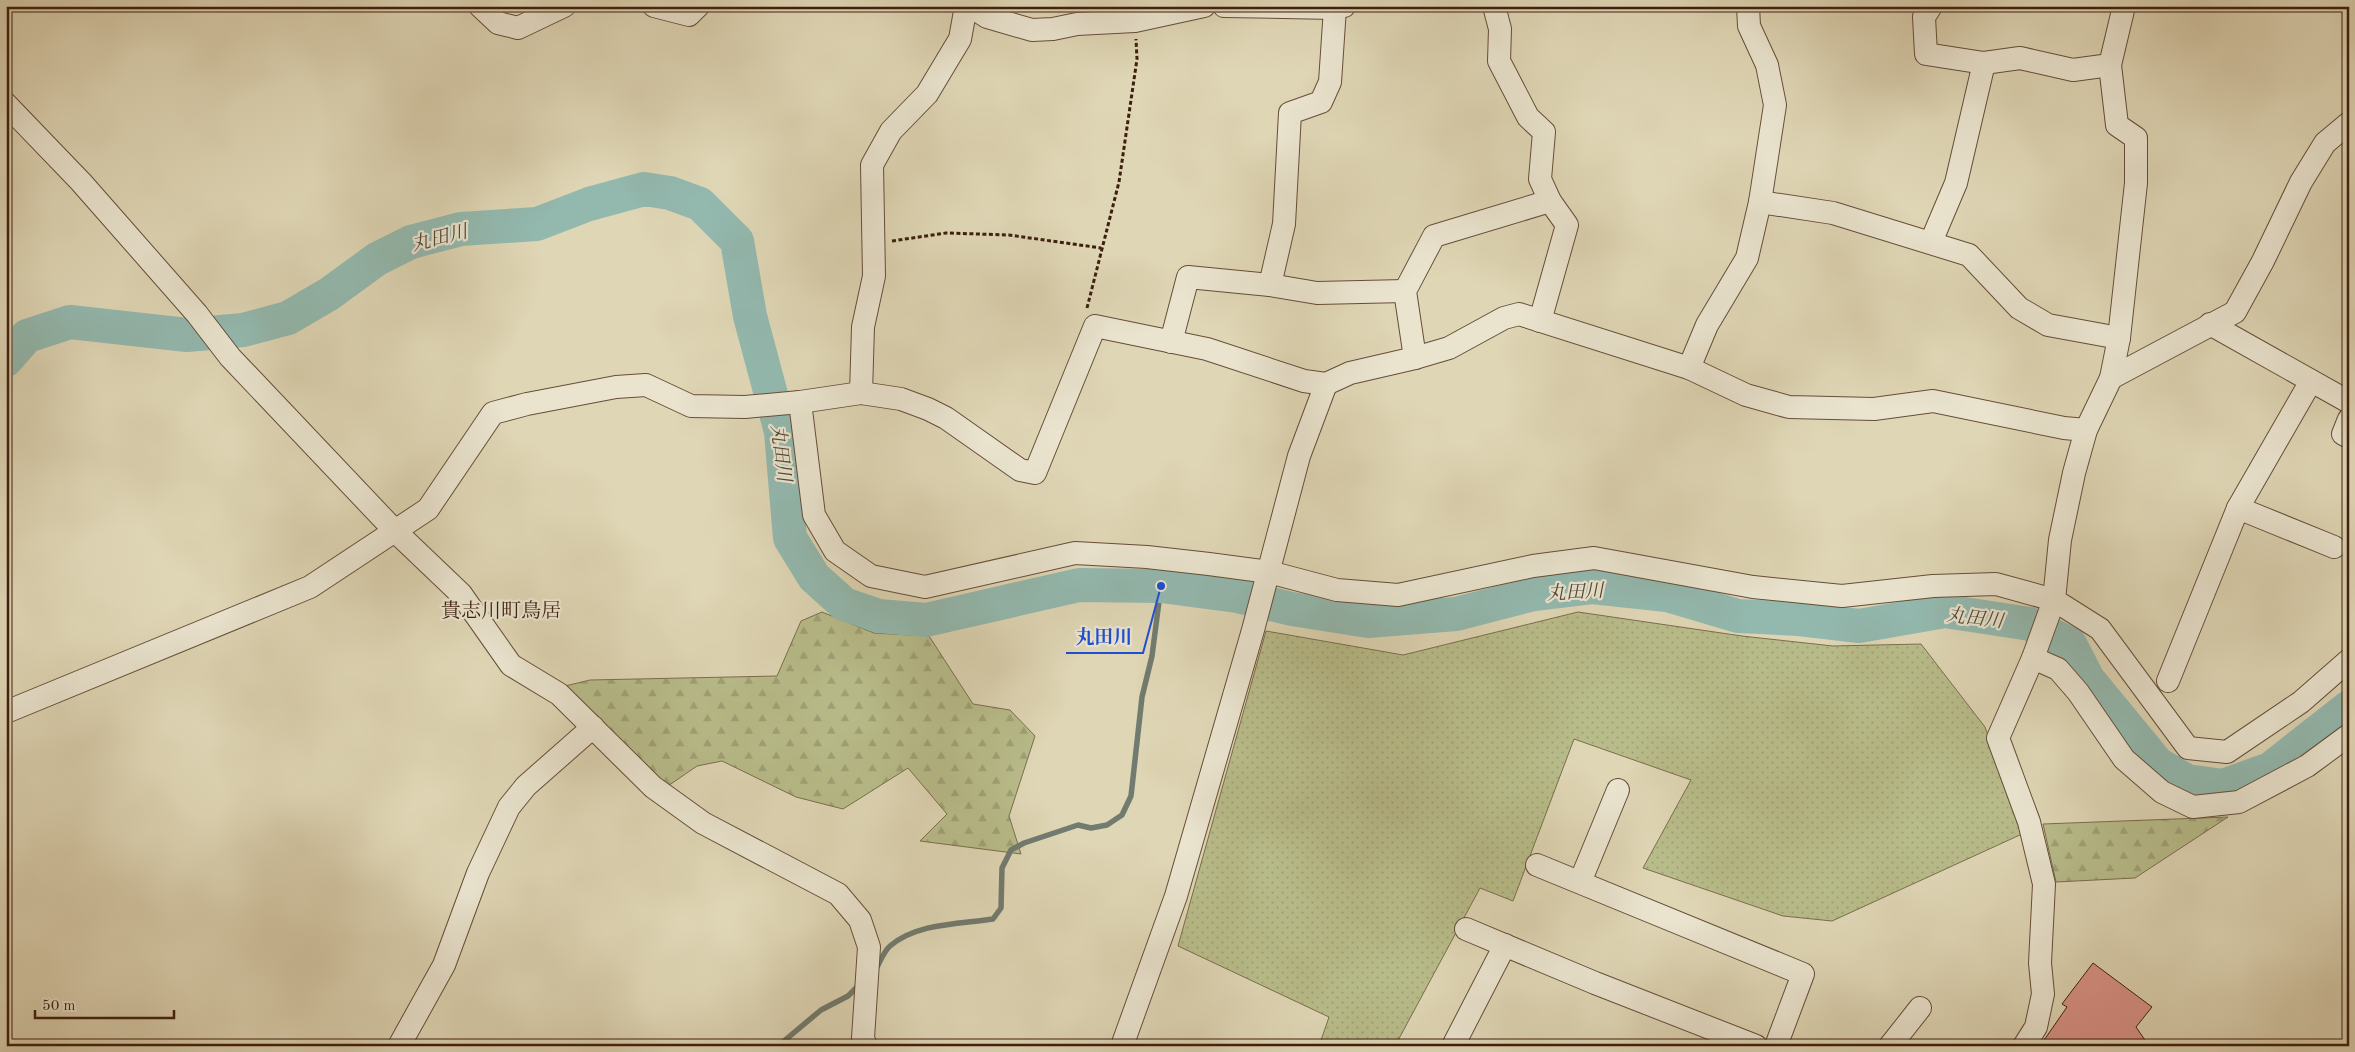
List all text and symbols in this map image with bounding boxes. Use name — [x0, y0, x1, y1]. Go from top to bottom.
water label: 丸田川 — [409, 221, 471, 256]
water label: 丸田川 — [767, 424, 795, 485]
water label: 丸田川 — [1546, 580, 1606, 604]
district label: 貴志川町鳥居 — [441, 600, 561, 622]
water label: 丸田川 — [1945, 605, 2006, 633]
callout: 丸田川 — [1066, 619, 1143, 653]
text: 丸田川 — [1075, 627, 1133, 648]
scale bar — [35, 987, 174, 1019]
text: 50 m — [42, 999, 76, 1014]

